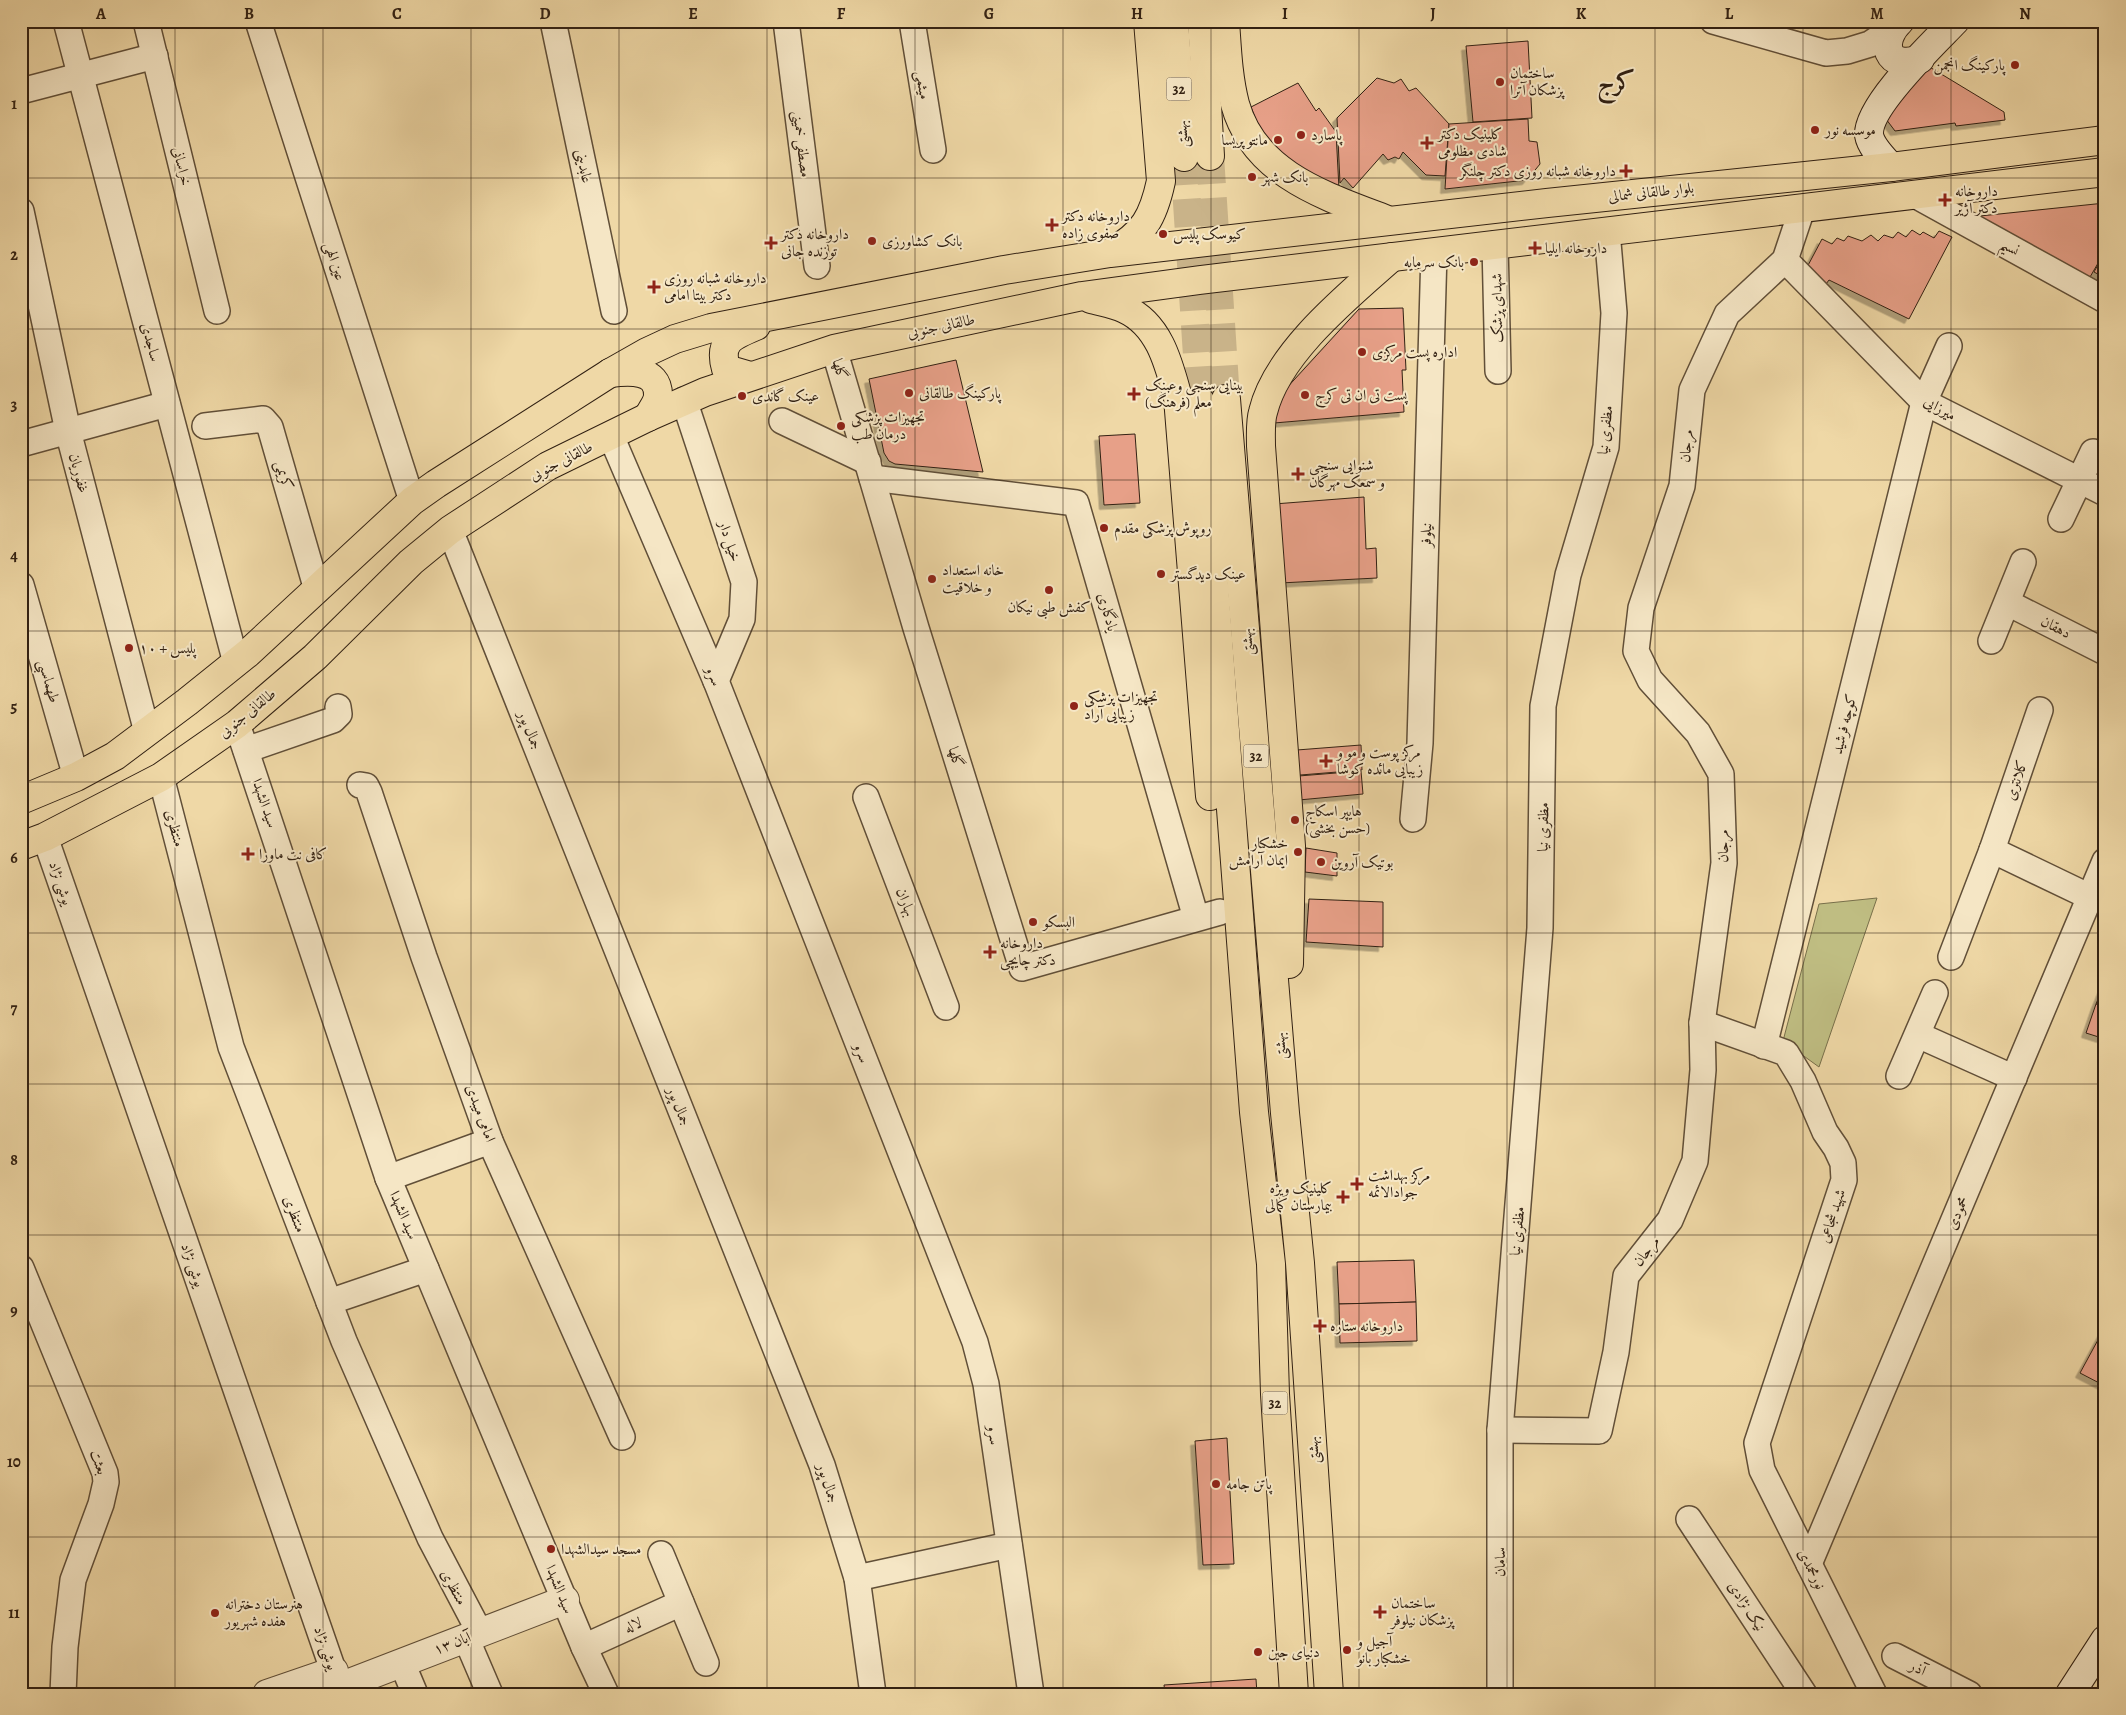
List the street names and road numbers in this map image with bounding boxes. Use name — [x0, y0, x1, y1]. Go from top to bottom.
street label: میثمی — [910, 69, 935, 101]
road number: 32 — [1166, 78, 1192, 100]
street label: مصطفی خمینی — [787, 110, 816, 179]
street label: بهشتى — [1171, 120, 1194, 148]
street label: خراسانی — [168, 144, 196, 188]
street label: عابدینی — [571, 147, 597, 185]
street label: بلوار طالقانی شمالی — [1607, 178, 1695, 206]
street label: نسیم — [1994, 234, 2023, 265]
street label: عین الهی — [318, 239, 351, 283]
street label: شهدای پزشک — [1486, 273, 1508, 343]
street label: طالقانی جنوبی — [905, 309, 977, 344]
street label: ساجدی — [136, 320, 166, 364]
street label: گلها — [827, 356, 853, 382]
street label: میرزایی — [1920, 391, 1960, 425]
street label: مظفری نیا — [1592, 404, 1618, 456]
street label: مرجان — [1674, 428, 1699, 464]
street label: طالقانی جنوبی — [526, 437, 597, 486]
street label: غفوریان — [64, 451, 94, 495]
street label: کریمی — [269, 458, 298, 492]
street label: خیل دار — [712, 516, 746, 564]
street label: نیلوفر — [1416, 522, 1436, 550]
street label: یادگاری — [1093, 590, 1123, 635]
street label: دهقان — [2038, 611, 2074, 643]
street label: بهشتى — [1236, 627, 1259, 657]
street label: طهماسبی — [31, 657, 65, 706]
street label: سرو — [700, 661, 727, 689]
street label: طالقانی جنوبی — [214, 684, 281, 743]
street label: كوچه فرشيد — [1827, 692, 1862, 757]
street label: جمال پور — [511, 706, 547, 753]
street label: گلها — [943, 744, 969, 770]
road number: 32 — [1244, 744, 1268, 768]
street label: کلانتری — [2000, 757, 2032, 803]
street label: سید الشهدا — [247, 776, 283, 830]
street label: مظفری نیا — [1533, 802, 1553, 852]
street label: منتظری — [160, 807, 190, 849]
street label: مرجان — [1713, 829, 1734, 863]
street label: یوشی نژاد — [43, 858, 78, 909]
street label: بهاران — [891, 885, 921, 919]
street label: بهشتى — [1269, 1031, 1292, 1061]
street label: سرو — [848, 1038, 875, 1066]
street label: امامی میبدی — [461, 1081, 501, 1145]
street label: جمال پور — [660, 1082, 696, 1129]
street label: شهید شجاعی — [1814, 1186, 1850, 1246]
street label: سید الشهدا — [385, 1188, 423, 1242]
street label: منتظری — [279, 1193, 311, 1235]
street label: محمودی — [1941, 1193, 1973, 1233]
street label: مظفری نیا — [1505, 1206, 1529, 1256]
street label: مرجان — [1628, 1232, 1665, 1271]
street label: یوشی نژاد — [175, 1240, 210, 1291]
road number: 32 — [1262, 1392, 1288, 1415]
street label: سرو — [982, 1422, 1005, 1446]
street label: بهشتى — [1302, 1436, 1325, 1464]
street label: بعثت — [85, 1447, 113, 1477]
street label: جمال پور — [811, 1459, 844, 1506]
street label: نورمحمدی — [1793, 1545, 1831, 1593]
street label: سامان — [1490, 1547, 1510, 1577]
street label: سید الشهدا — [541, 1562, 579, 1616]
street label: منتظری — [436, 1566, 472, 1608]
street label: نیک نژادی — [1723, 1577, 1771, 1635]
street label: لاله — [621, 1612, 645, 1638]
street label: یوشی نژاد — [308, 1623, 343, 1674]
street label: ۱۳ آبان — [430, 1626, 475, 1659]
street label: آذر — [1905, 1655, 1931, 1681]

